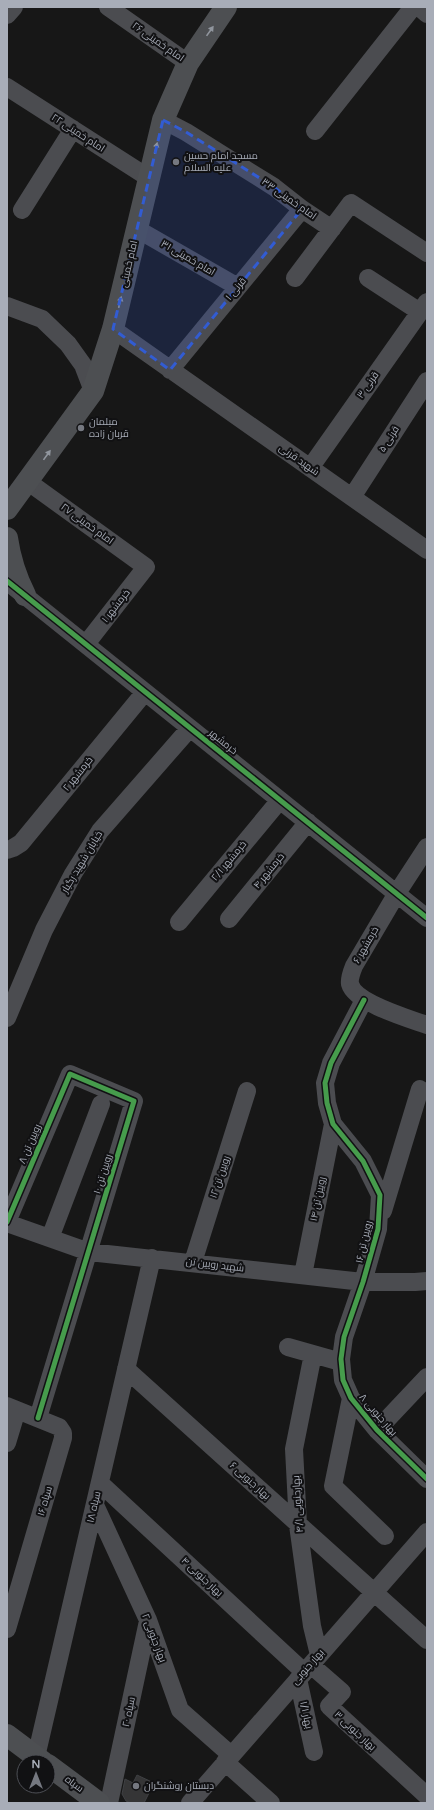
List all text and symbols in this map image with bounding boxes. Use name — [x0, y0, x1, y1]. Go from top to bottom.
street label: امام خمینی ۲۶ — [129, 20, 186, 65]
one-way arrow — [206, 26, 214, 36]
street label: امام خمینی ۲۲ — [49, 111, 107, 156]
one-way arrow — [154, 142, 160, 154]
place label: مسجد امام حسین علیه السلام — [184, 150, 258, 175]
marker: مسجد امام حسین علیه السلام — [171, 157, 181, 167]
street label: امام خمینی ۳۳ — [259, 176, 319, 223]
street label: امام خمینی ۳۱ — [158, 238, 217, 279]
street label: امام خمینی — [118, 239, 141, 289]
street label: قرنی ۱ — [223, 275, 249, 303]
one-way arrow — [117, 296, 123, 308]
street label: قرنی ۳ — [354, 369, 382, 401]
place label: مبلمان قربان زاده — [89, 416, 129, 440]
marker: مبلمان قربان زاده — [76, 423, 86, 433]
street label: قرنی ۵ — [376, 424, 402, 454]
street label: شهید قرنی — [277, 442, 321, 478]
one-way arrow — [43, 449, 51, 460]
street label: امام خمینی ۲۷ — [58, 501, 116, 548]
street label: خرمشهر ۱ — [99, 587, 133, 625]
street label: خرمشهر — [206, 726, 240, 757]
street label: خرمشهر ۲ — [60, 754, 96, 794]
street label: خیابان شهید رگبار — [58, 829, 105, 896]
street label: خرمشهر ۲/۱ — [209, 839, 249, 883]
street label: خرمشهر ۴ — [251, 851, 287, 891]
street label: خرمشهر ۶ — [351, 924, 381, 966]
street label: رویین تن ۸ — [16, 1122, 44, 1166]
street label: رویین تن ۱۰ — [91, 1153, 115, 1195]
street label: رویین تن ۱۲ — [208, 1154, 232, 1200]
street label: رویین تن ۱۴ — [308, 1176, 328, 1222]
street label: رویین تن ۱۶ — [353, 1219, 375, 1265]
street label: شهید رویین تن — [185, 1255, 245, 1275]
street label: بهار جنوبی ۸ — [356, 1391, 400, 1439]
street label: بهار جنوبی ۶ — [227, 1460, 273, 1502]
street label: بهارجنوبی ۴/۱ — [290, 1475, 306, 1533]
street label: سپاه ۱۶ — [35, 1485, 55, 1517]
street label: سپاه ۱۸ — [85, 1490, 103, 1524]
street label: بهار جنوبی ۴ — [179, 1555, 225, 1599]
street label: بهار جنوبی ۲ — [139, 1612, 169, 1664]
street label: بهار جنوبی — [289, 1647, 327, 1687]
street label: سپاه ۲۰ — [120, 1696, 138, 1728]
street label: بهار ۱/۱ — [297, 1700, 315, 1730]
street label: بهار جنوبی ۳ — [332, 1709, 378, 1753]
north arrow — [16, 1754, 56, 1794]
text: N — [32, 1758, 40, 1771]
street label: سپاه — [62, 1773, 86, 1795]
place label: دبستان روشنگران — [144, 1780, 214, 1792]
marker: دبستان روشنگران — [131, 1781, 141, 1791]

